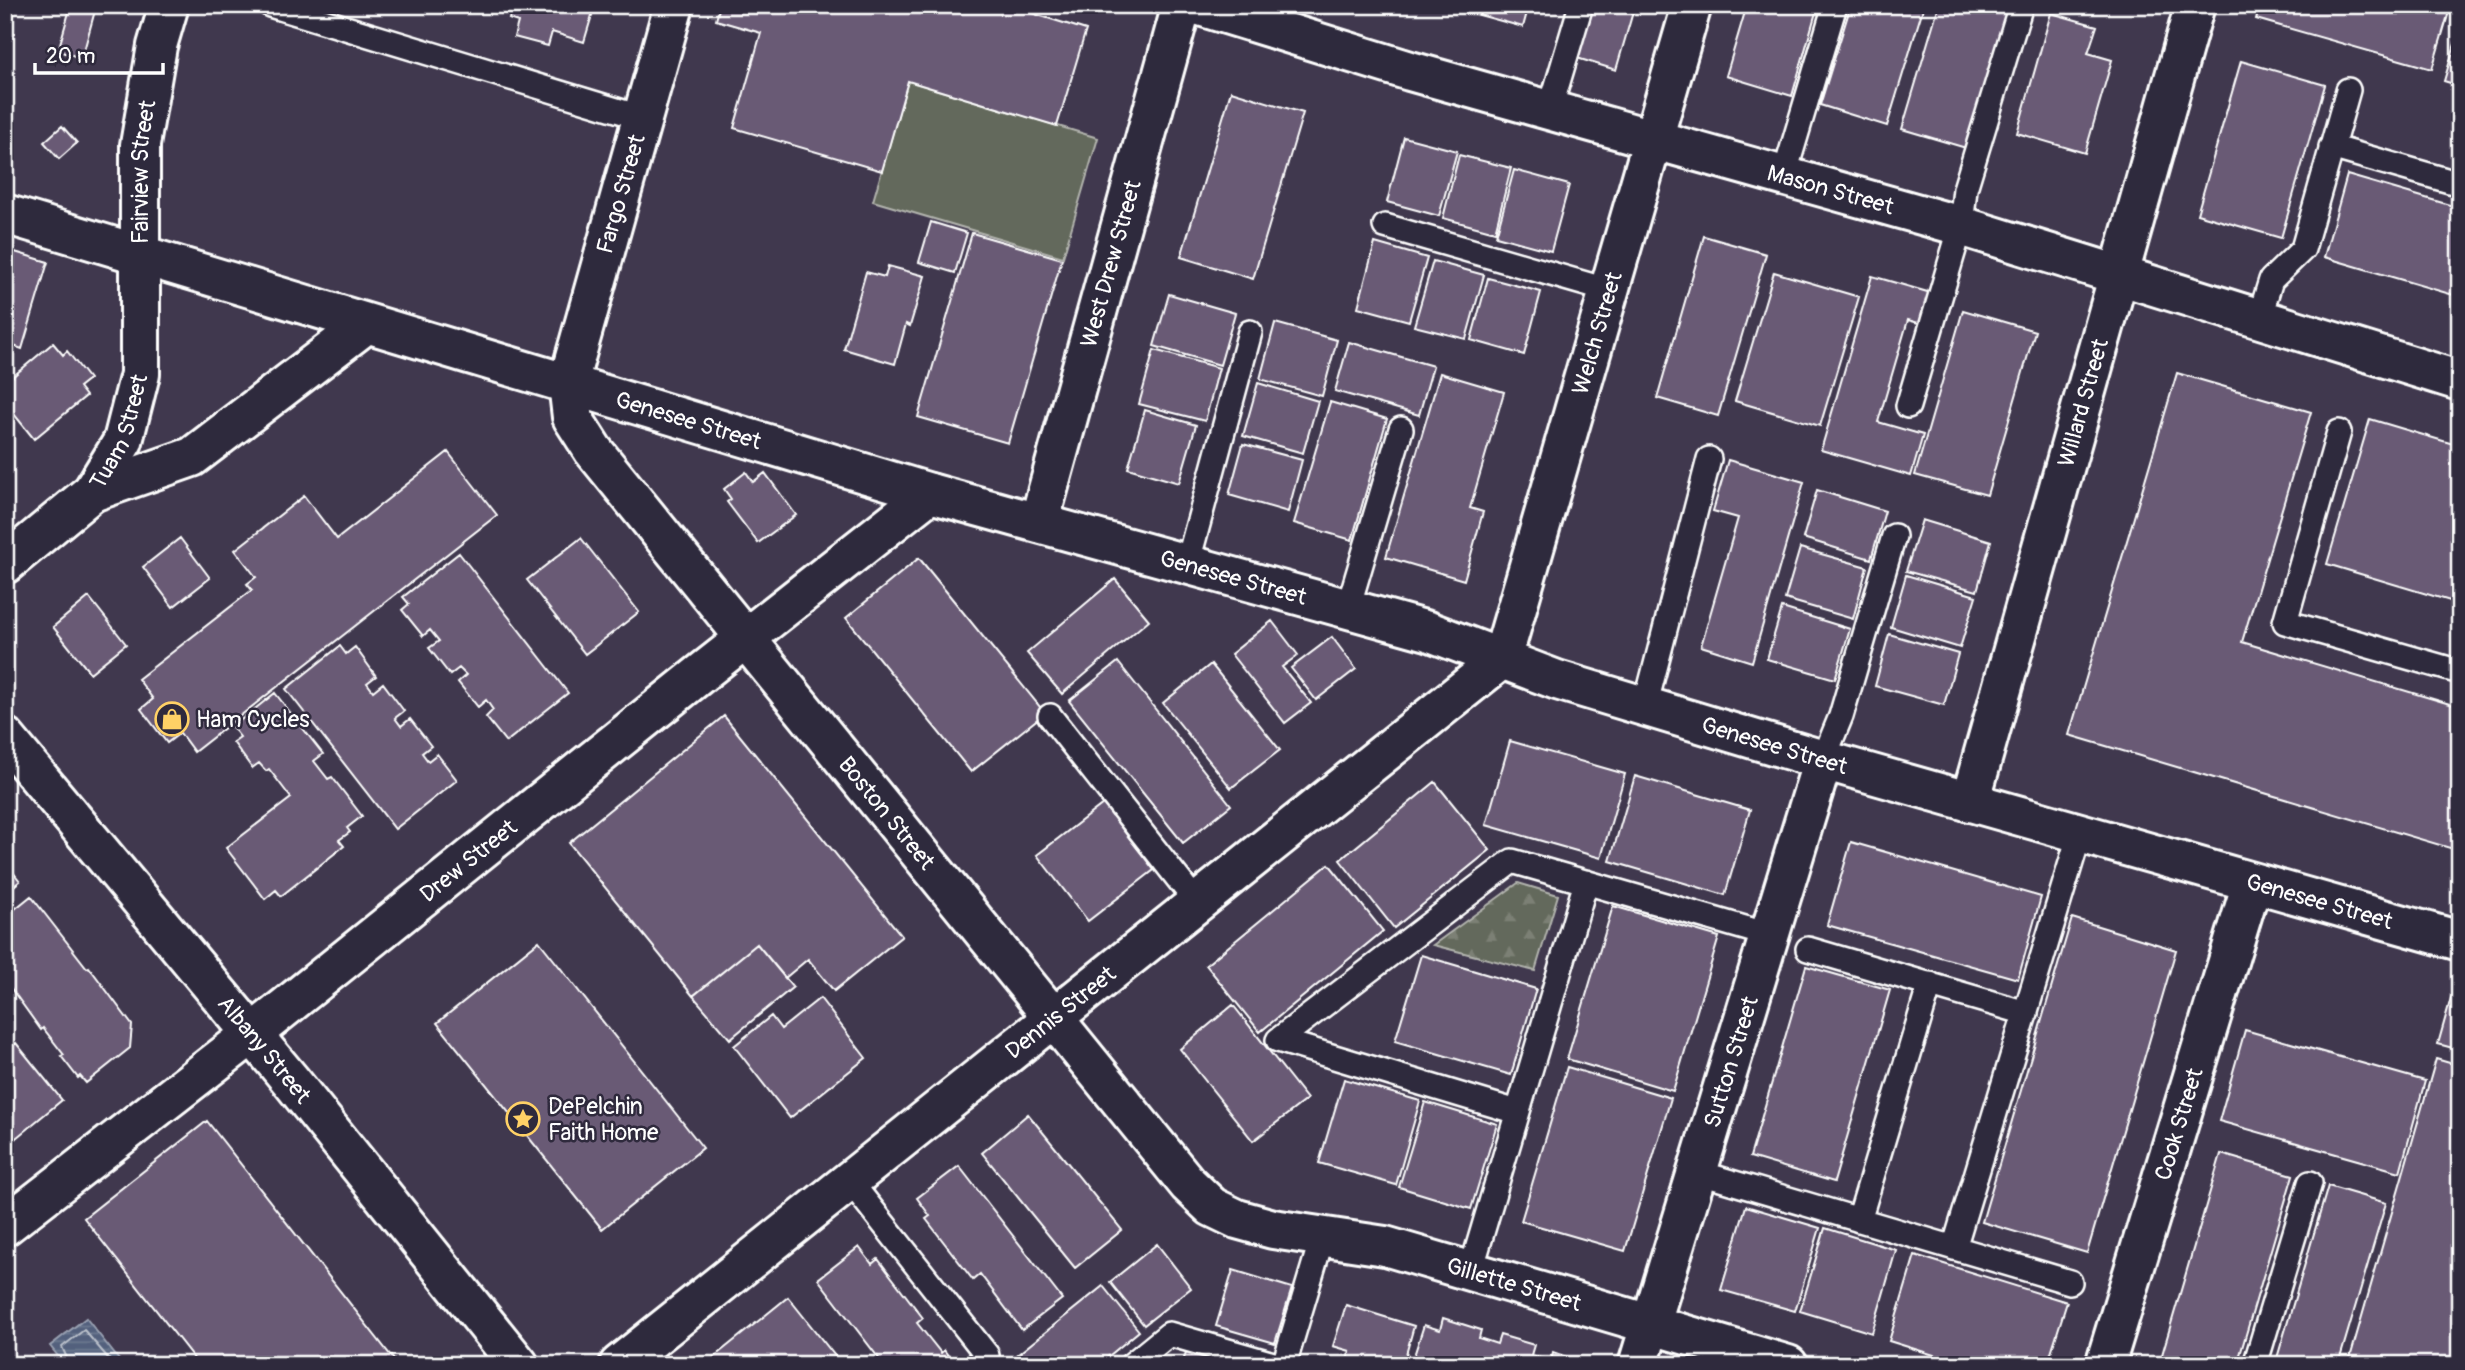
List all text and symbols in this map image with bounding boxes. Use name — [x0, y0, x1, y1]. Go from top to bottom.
scale bar — [35, 32, 163, 76]
text: 20 m — [46, 43, 95, 70]
street label: Fairview Street — [125, 97, 162, 244]
street label: Fargo Street — [590, 130, 652, 257]
street label: Mason Street — [1764, 158, 1898, 221]
street label: West Drew Street — [1074, 176, 1148, 350]
street label: Welch Street — [1565, 268, 1628, 398]
street label: Willard Street — [2051, 334, 2115, 470]
street label: Tuam Street — [83, 370, 154, 494]
street label: Genesee Street — [612, 385, 766, 456]
street label: Genesee Street — [1157, 543, 1311, 611]
shop icon: Ham Cycles — [153, 700, 191, 738]
place label: Ham Cycles — [196, 705, 309, 734]
street label: Genesee Street — [1698, 710, 1851, 781]
street label: Boston Street — [833, 750, 942, 876]
street label: Drew Street — [414, 812, 523, 908]
street label: Genesee Street — [2243, 867, 2397, 936]
street label: Dennis Street — [999, 959, 1122, 1065]
street label: Albany Street — [211, 989, 318, 1110]
street label: Sutton Street — [1697, 992, 1765, 1131]
street label: Cook Street — [2148, 1064, 2210, 1184]
place label: DePelchin Faith Home — [548, 1092, 659, 1147]
place icon: DePelchin Faith Home — [504, 1100, 542, 1138]
street label: Gillette Street — [1443, 1251, 1586, 1318]

